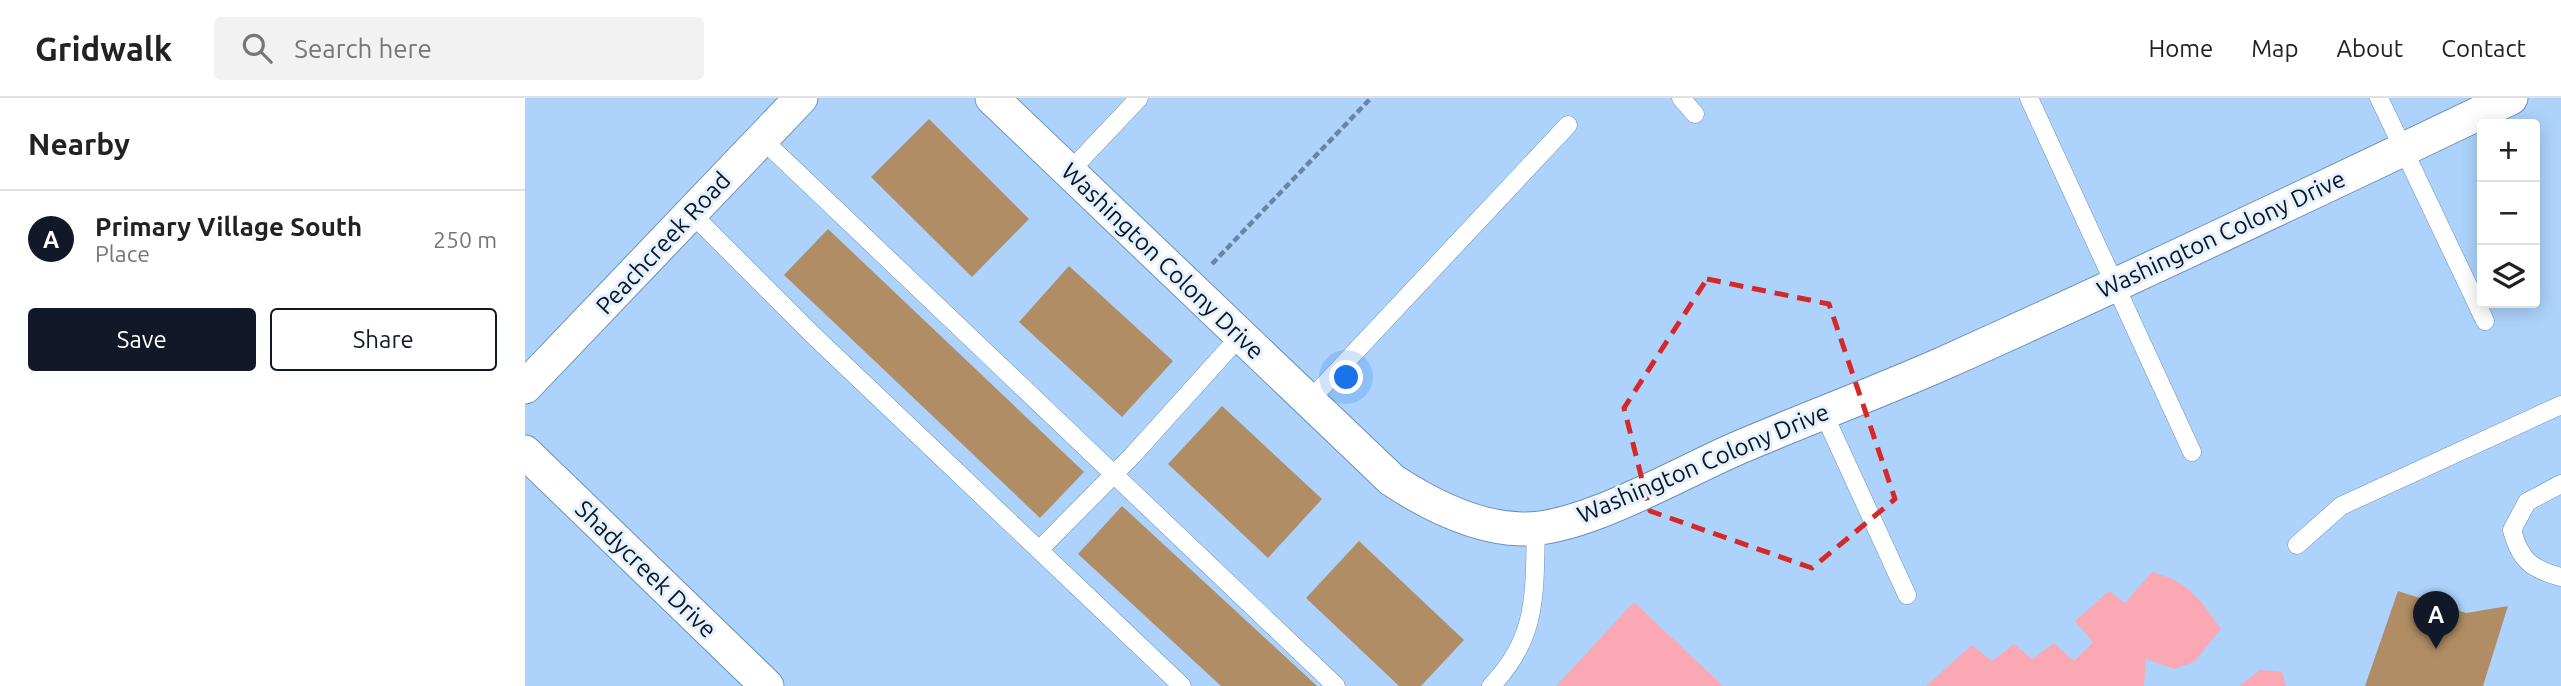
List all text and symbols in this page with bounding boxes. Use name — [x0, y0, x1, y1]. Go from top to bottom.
search box — [214, 17, 704, 80]
icon: search — [238, 29, 276, 67]
text: Gridwalk — [35, 30, 172, 67]
text: Search here — [294, 34, 432, 63]
text: Home — [2148, 35, 2213, 62]
text: Map — [2251, 35, 2298, 62]
text: About — [2336, 35, 2403, 62]
text: Contact — [2441, 35, 2526, 62]
map controls — [2477, 119, 2540, 308]
button: + — [2477, 119, 2540, 182]
text: Nearby — [28, 127, 130, 161]
street label: Washington Colony Drive — [1056, 157, 1270, 365]
street label: Washington Colony Drive — [2093, 165, 2349, 303]
street label: Peachcreek Road — [590, 167, 736, 319]
button: − — [2477, 182, 2540, 245]
text: Primary Village South — [95, 212, 362, 241]
text: A — [43, 227, 59, 252]
text: 250 m — [433, 227, 497, 252]
text: Place — [95, 241, 150, 266]
button: layers — [2477, 245, 2540, 308]
button: Save — [28, 308, 256, 371]
button: Share — [270, 308, 497, 371]
your location — [1329, 360, 1363, 394]
street label: Washington Colony Drive — [1573, 398, 1833, 528]
street label: Shadycreek Drive — [570, 495, 722, 643]
pin: A — [2413, 591, 2459, 649]

